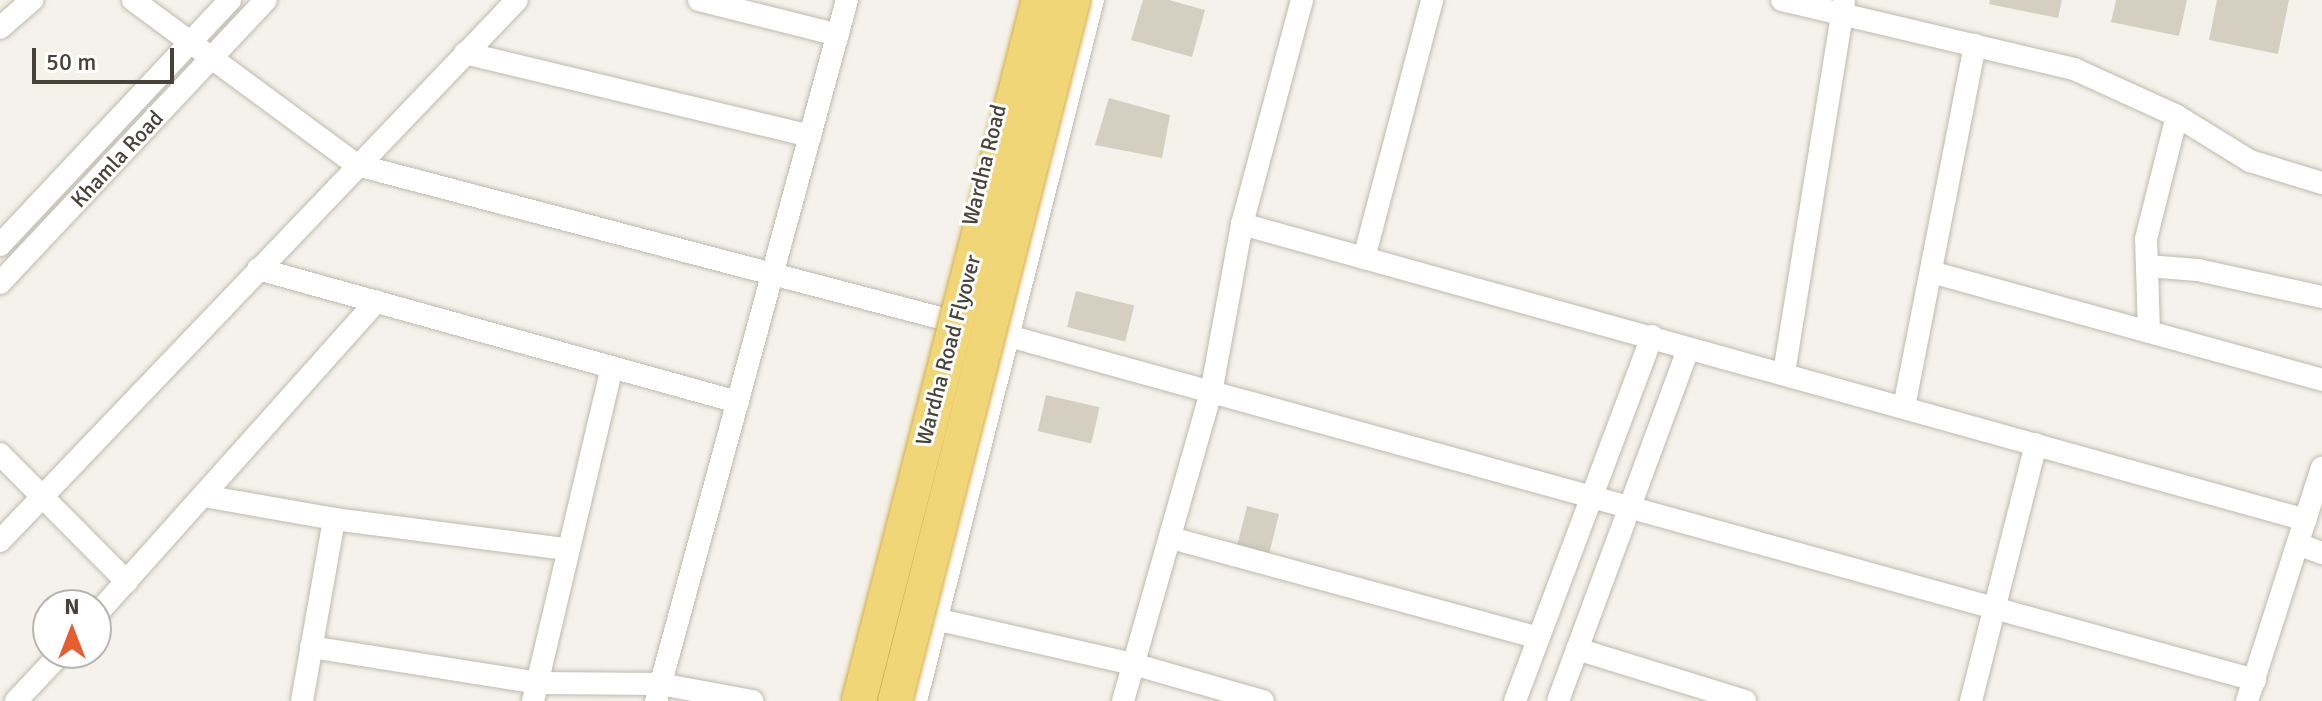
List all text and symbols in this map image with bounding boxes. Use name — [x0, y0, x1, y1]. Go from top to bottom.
scale bar — [36, 32, 178, 82]
text: 50 m — [46, 47, 96, 77]
street label: Wardha Road — [956, 102, 1012, 228]
street label: Khamla Road — [65, 105, 169, 213]
street label: Wardha Road Flyover — [910, 252, 986, 448]
north arrow — [32, 589, 112, 669]
text: N — [64, 593, 80, 620]

